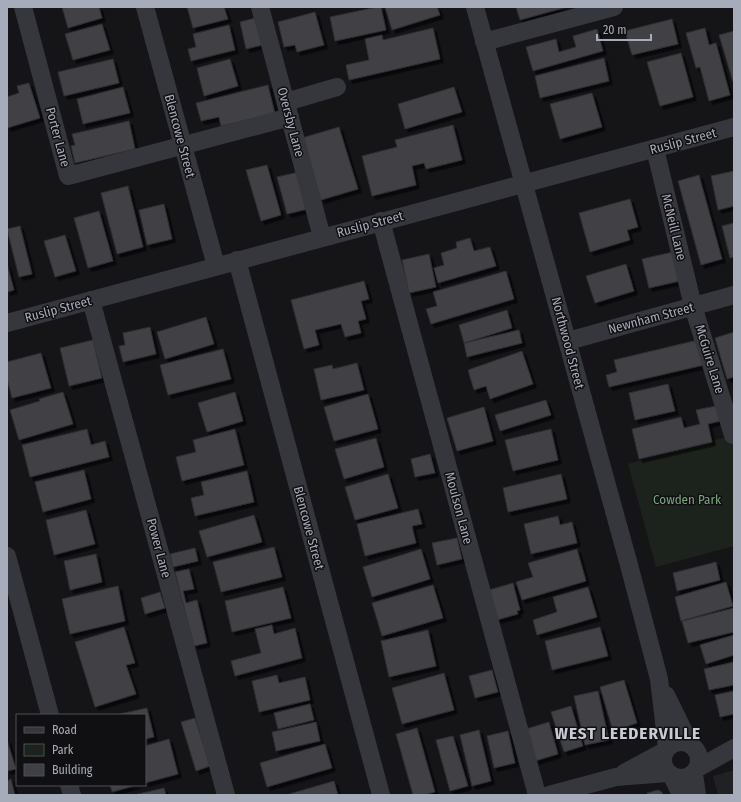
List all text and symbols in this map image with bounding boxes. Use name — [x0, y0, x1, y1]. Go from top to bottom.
scale bar — [597, 16, 651, 42]
text: 20 m — [603, 23, 627, 37]
street label: Oversby Lane — [275, 86, 307, 158]
street label: Blencowe Street — [162, 93, 199, 180]
street label: Porter Lane — [43, 106, 73, 168]
street label: Ruslip Street — [648, 125, 719, 157]
street label: McNeill Lane — [659, 192, 689, 262]
street label: Ruslip Street — [335, 208, 406, 240]
street label: Ruslip Street — [23, 293, 94, 325]
street label: Northwood Street — [549, 295, 588, 391]
street label: Newnham Street — [607, 299, 696, 337]
street label: McGuire Lane — [692, 323, 728, 395]
street label: Moulson Lane — [442, 470, 476, 546]
street label: Blencowe Street — [291, 485, 328, 572]
park label: Cowden Park — [653, 492, 722, 507]
street label: Power Lane — [144, 517, 174, 579]
legend — [16, 714, 146, 786]
text: Road — [52, 723, 77, 737]
district label: WEST LEEDERVILLE — [555, 723, 701, 744]
text: Park — [52, 743, 74, 757]
text: Building — [52, 763, 93, 777]

